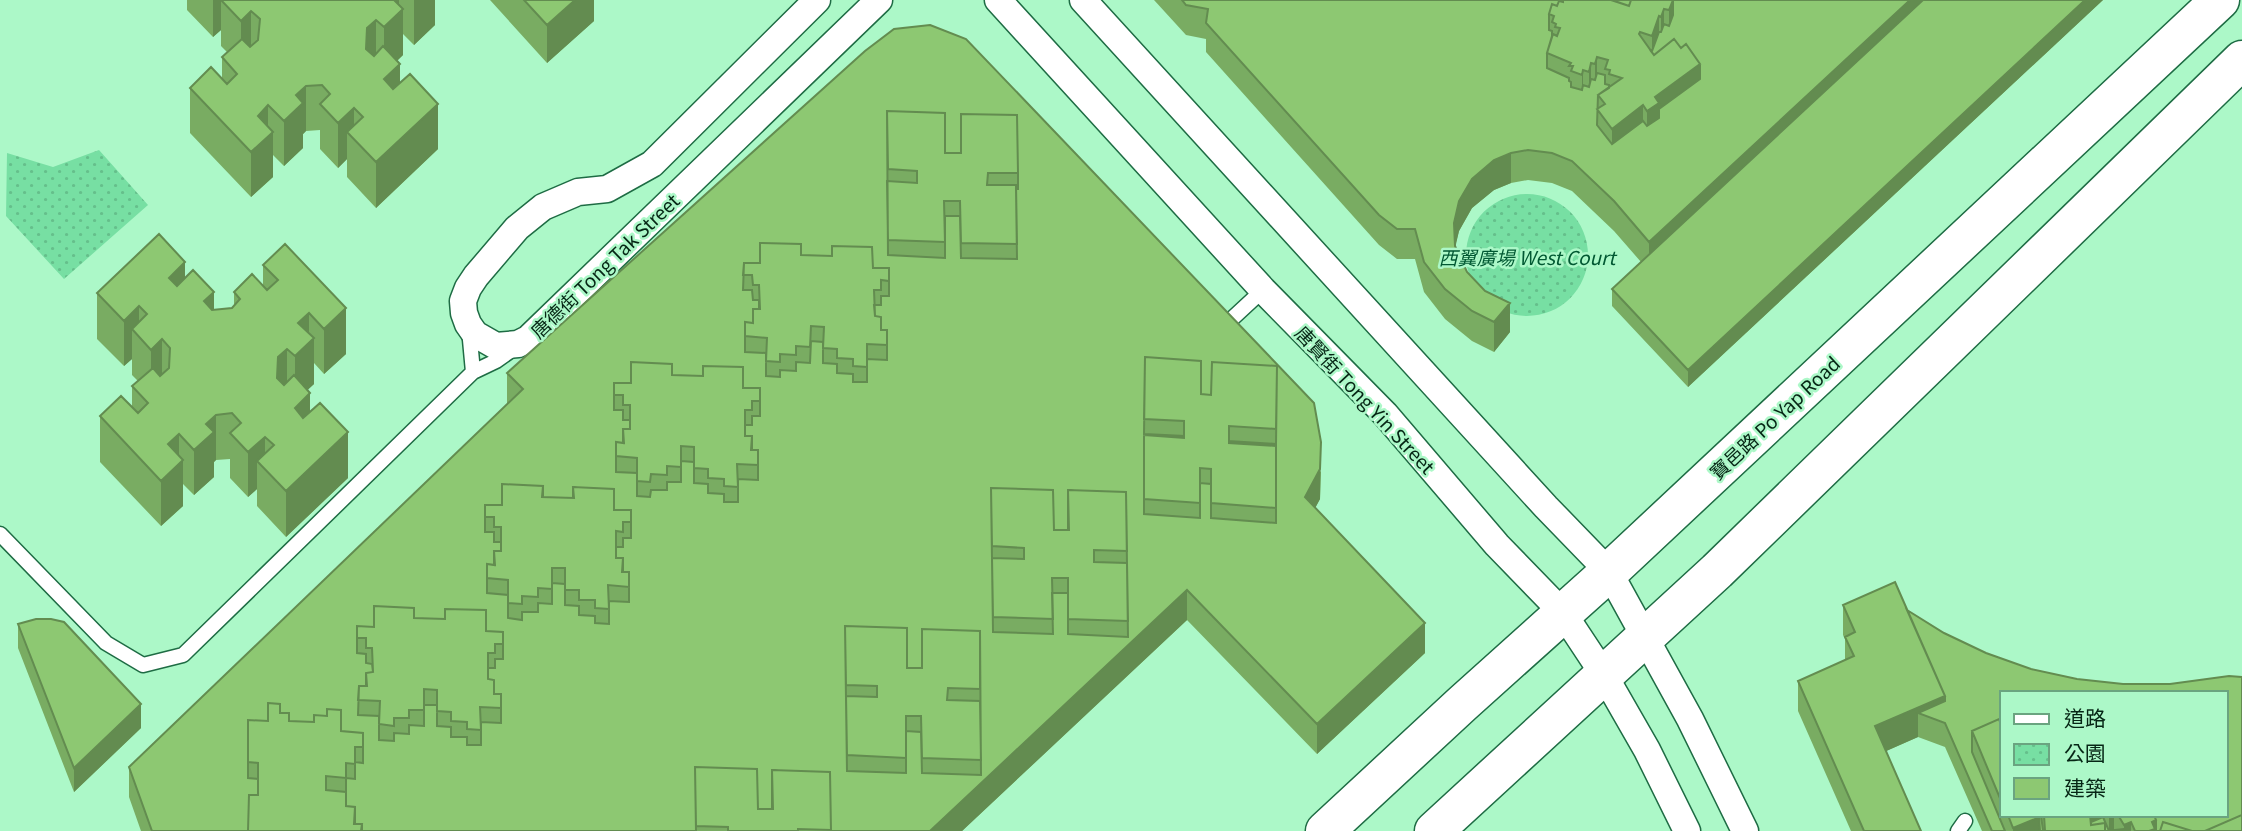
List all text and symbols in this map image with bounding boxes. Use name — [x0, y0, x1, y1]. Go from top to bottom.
street label: 唐德街 Tong Tak Street — [524, 187, 684, 343]
park label: 西翼廣場 West Court — [1438, 243, 1618, 270]
street label: 唐賢街 Tong Yin Street — [1290, 319, 1442, 479]
street label: 寶邑路 Po Yap Road — [1703, 349, 1845, 485]
legend — [2000, 691, 2228, 817]
text: 道路 — [2064, 702, 2106, 732]
text: 公園 — [2064, 737, 2106, 767]
text: 建築 — [2064, 772, 2106, 802]

